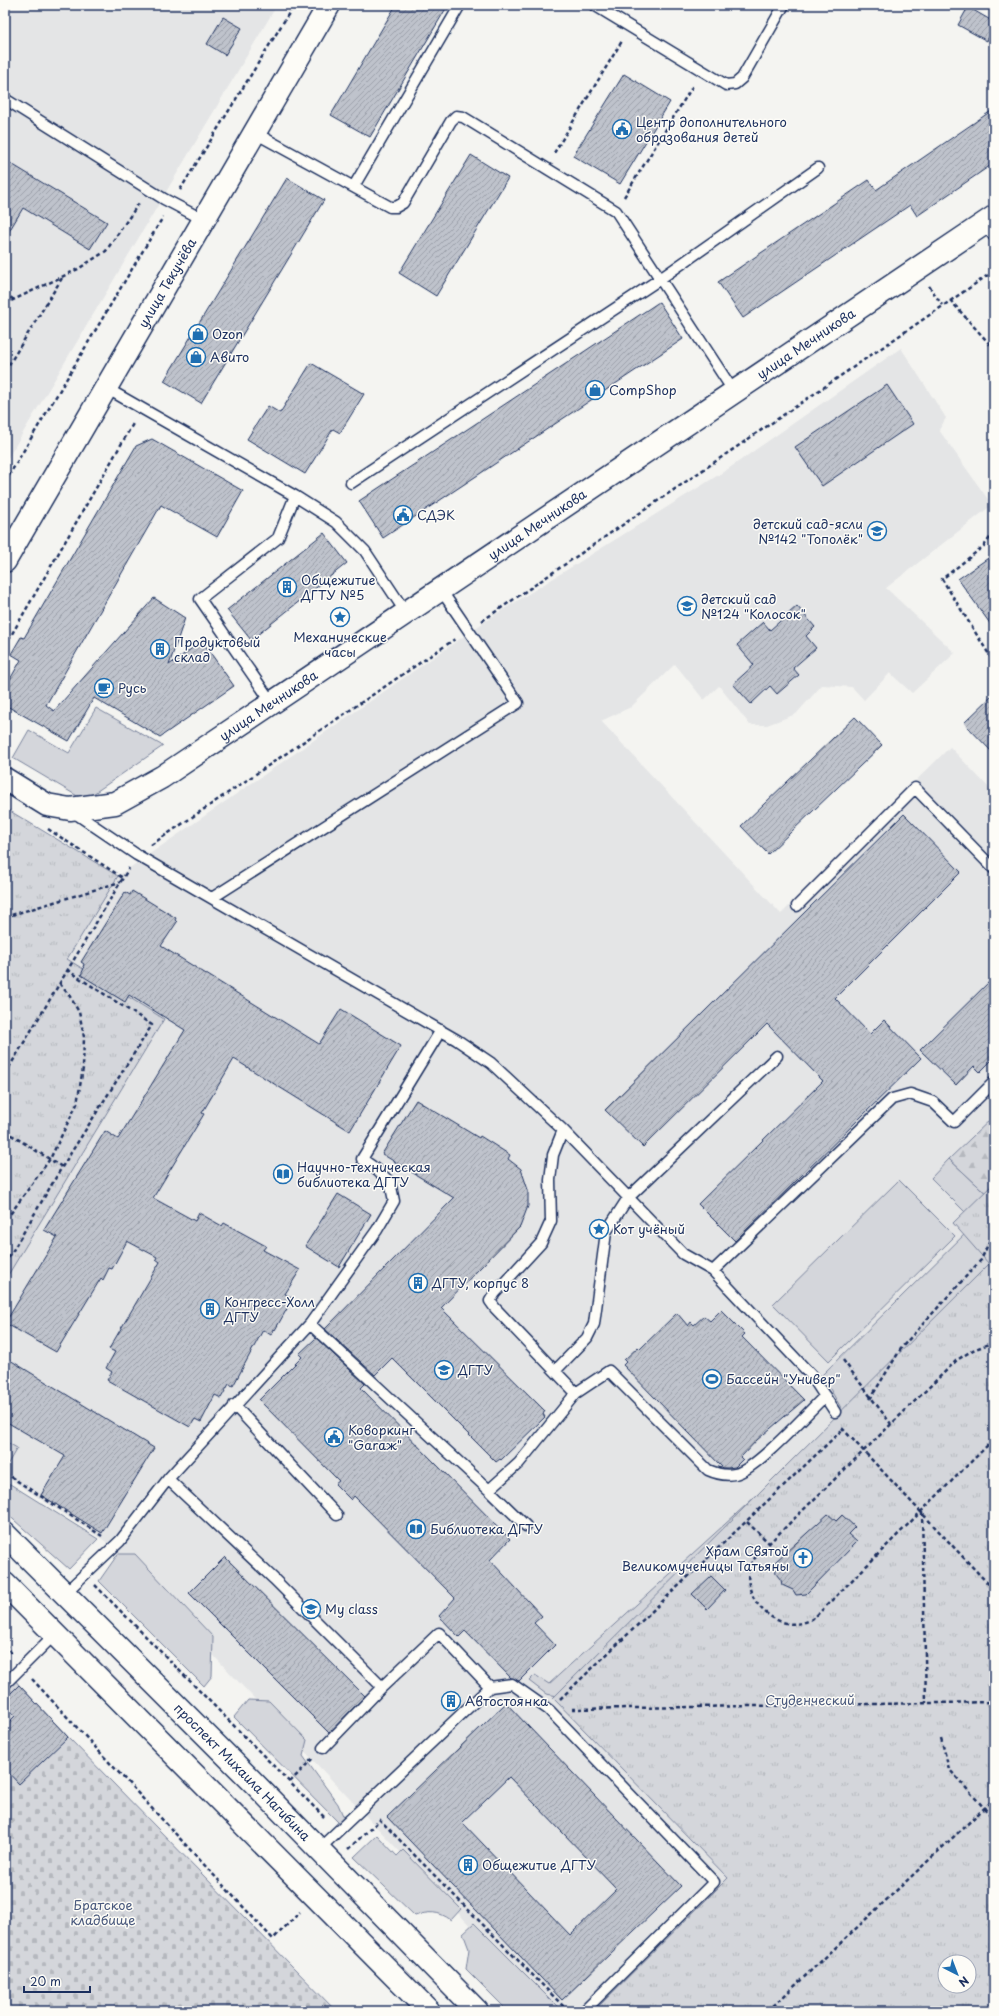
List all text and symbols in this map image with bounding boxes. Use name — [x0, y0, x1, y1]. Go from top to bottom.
place label: Центр дополнительного образования детей — [636, 112, 787, 146]
public building icon: Центр дополнительного образования детей — [611, 118, 633, 140]
street label: улица Текучёва — [133, 233, 201, 331]
street label: улица Мечникова — [753, 303, 859, 383]
shop icon: Ozon — [187, 323, 209, 345]
place label: Ozon — [212, 324, 243, 343]
shop icon: Авито — [185, 346, 207, 368]
place label: Авито — [210, 347, 249, 366]
shop icon: CompShop — [584, 379, 606, 401]
place label: CompShop — [609, 380, 677, 399]
street label: улица Мечникова — [484, 484, 591, 564]
public building icon: СДЭК — [392, 504, 414, 526]
place label: СДЭК — [417, 505, 455, 524]
place label: детский сад-ясли №142 "Тополёк" — [753, 514, 863, 548]
school or university icon: детский сад-ясли №142 "Тополёк" — [866, 520, 888, 542]
place label: Общежитие ДГТУ №5 — [300, 570, 375, 604]
building icon: Общежитие ДГТУ №5 — [276, 576, 298, 598]
place label: детский сад №124 "Колосок" — [701, 589, 806, 623]
school or university icon: детский сад №124 "Колосок" — [676, 595, 698, 617]
place icon: Механические часы — [329, 606, 351, 628]
place label: Механические часы — [293, 627, 387, 661]
place label: Продуктовый склад — [174, 632, 260, 666]
building icon: Продуктовый склад — [149, 638, 171, 660]
street label: улица Мечникова — [215, 665, 322, 745]
cafe icon: Русь — [93, 677, 115, 699]
place label: Русь — [118, 678, 147, 697]
place label: Научно-техническая библиотека ДГТУ — [297, 1157, 431, 1191]
library icon: Научно-техническая библиотека ДГТУ — [272, 1163, 294, 1185]
place icon: Кот учёный — [588, 1218, 610, 1240]
place label: Кот учёный — [613, 1219, 685, 1238]
building icon: ДГТУ, корпус 8 — [407, 1272, 429, 1294]
place label: ДГТУ, корпус 8 — [431, 1273, 529, 1292]
place label: Конгресс-Холл ДГТУ — [223, 1292, 315, 1326]
building icon: Конгресс-Холл ДГТУ — [199, 1298, 221, 1320]
school or university icon: ДГТУ — [433, 1359, 455, 1381]
place label: ДГТУ — [457, 1360, 493, 1379]
sports icon: Бассейн "Универ" — [701, 1368, 723, 1390]
place label: Бассейн "Универ" — [726, 1369, 841, 1388]
place label: Коворкинг "Gаraж" — [348, 1420, 415, 1454]
public building icon: Коворкинг "Gаraж" — [323, 1426, 345, 1448]
library icon: Библиотека ДГТУ — [405, 1518, 427, 1540]
place label: Библиотека ДГТУ — [430, 1519, 543, 1538]
place label: Храм Святой Великомученицы Татьяны — [621, 1541, 789, 1575]
church icon: Храм Святой Великомученицы Татьяны — [792, 1547, 814, 1569]
school or university icon: My class — [300, 1598, 322, 1620]
place label: My class — [325, 1599, 378, 1618]
building icon: Автостоянка — [440, 1690, 462, 1712]
park label: Студенческий — [765, 1690, 855, 1709]
place label: Автостоянка — [465, 1691, 549, 1710]
street label: проспект Михаила Нагибина — [170, 1698, 316, 1845]
building icon: Общежитие ДГТУ — [457, 1854, 479, 1876]
place label: Общежитие ДГТУ — [482, 1855, 596, 1874]
park label: Братское кладбище — [70, 1895, 136, 1929]
north arrow — [937, 1954, 977, 1994]
scale bar — [24, 1968, 90, 1994]
text: 20 m — [30, 1972, 61, 1990]
text: N — [955, 1973, 973, 1991]

